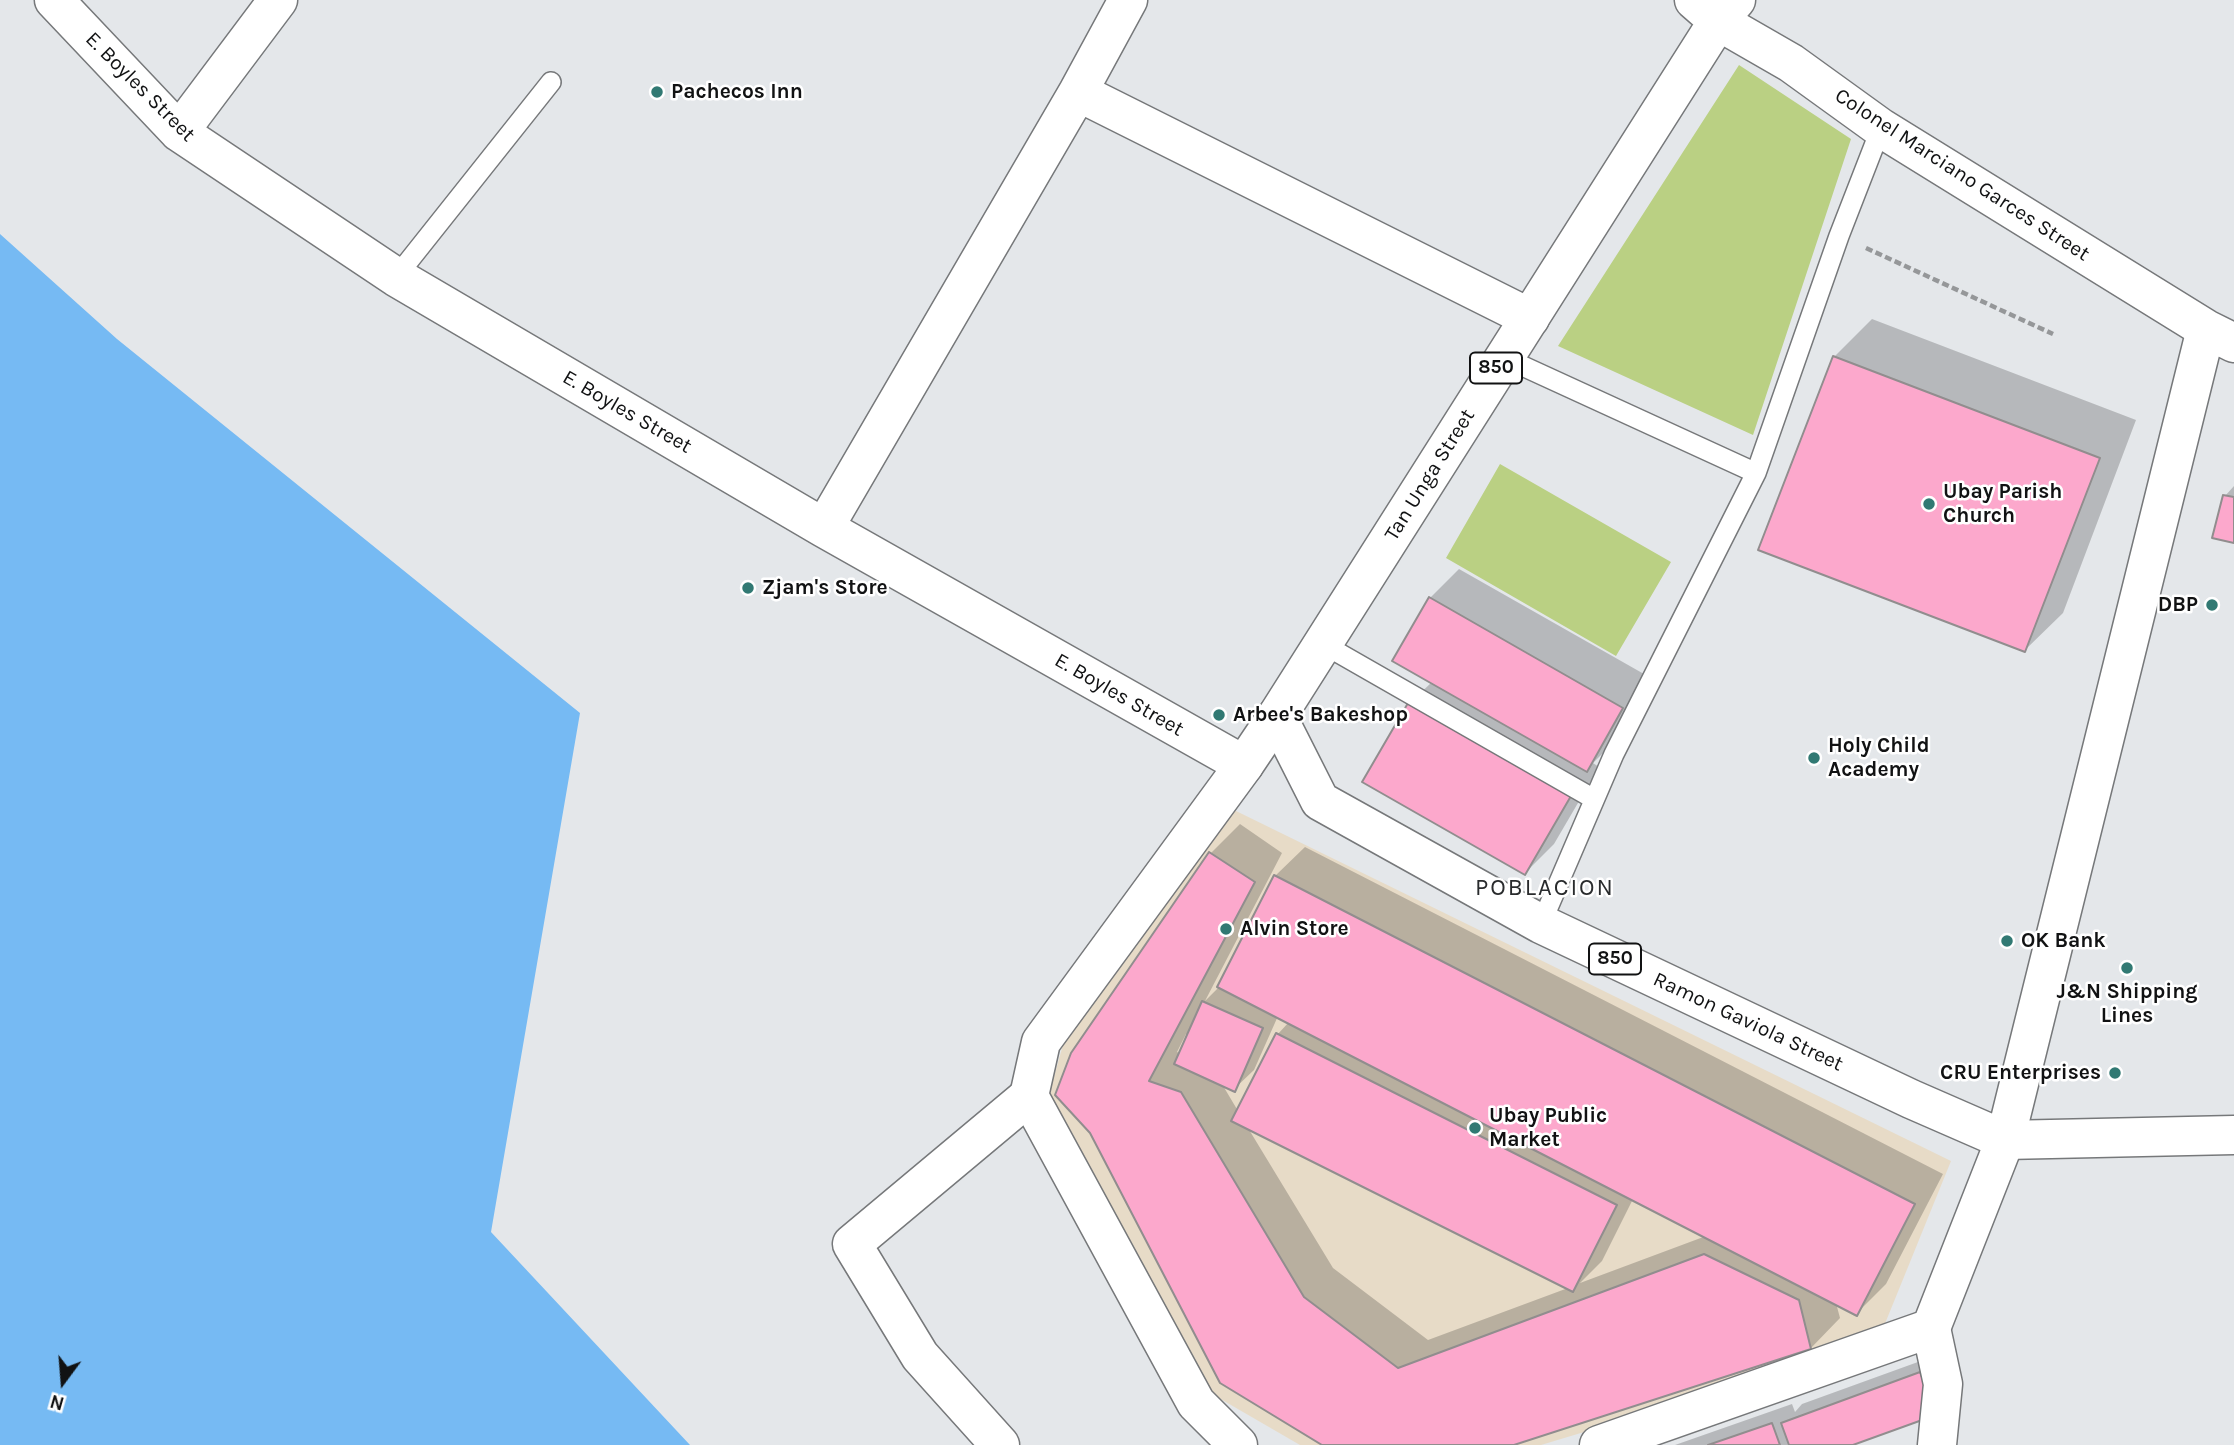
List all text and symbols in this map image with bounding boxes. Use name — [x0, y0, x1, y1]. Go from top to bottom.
street label: E. Boyles Street — [80, 27, 200, 147]
place label: Pachecos Inn — [671, 79, 803, 105]
street label: Colonel Marciano Garces Street — [1830, 83, 2094, 267]
marker: Pachecos Inn — [649, 84, 665, 100]
road number: 850 — [1470, 352, 1522, 384]
street label: E. Boyles Street — [558, 365, 696, 459]
street label: Tan Unga Street — [1379, 405, 1481, 545]
place label: Ubay Parish Church — [1943, 479, 2062, 529]
marker: Ubay Parish Church — [1921, 496, 1937, 512]
place label: Zjam's Store — [762, 575, 888, 601]
marker: Zjam's Store — [740, 580, 756, 596]
place label: DBP — [2158, 592, 2198, 618]
marker: DBP — [2204, 597, 2220, 613]
street label: E. Boyles Street — [1050, 648, 1188, 742]
place label: Arbee's Bakeshop — [1233, 702, 1408, 728]
marker: Arbee's Bakeshop — [1211, 707, 1227, 723]
place label: Holy Child Academy — [1828, 733, 1930, 783]
marker: Holy Child Academy — [1806, 750, 1822, 766]
district label: POBLACION — [1476, 874, 1614, 902]
place label: Alvin Store — [1240, 916, 1349, 942]
marker: Alvin Store — [1218, 921, 1234, 937]
place label: OK Bank — [2021, 928, 2106, 954]
marker: OK Bank — [1999, 933, 2015, 949]
road number: 850 — [1589, 944, 1641, 974]
marker: J&N Shipping Lines — [2119, 960, 2135, 976]
street label: Ramon Gaviola Street — [1649, 967, 1847, 1077]
place label: J&N Shipping Lines — [2056, 979, 2198, 1029]
place label: CRU Enterprises — [1940, 1060, 2101, 1086]
marker: CRU Enterprises — [2107, 1065, 2123, 1081]
place label: Ubay Public Market — [1489, 1103, 1607, 1153]
marker: Ubay Public Market — [1467, 1120, 1483, 1136]
north arrow — [28, 1347, 98, 1417]
text: N — [48, 1390, 67, 1415]

